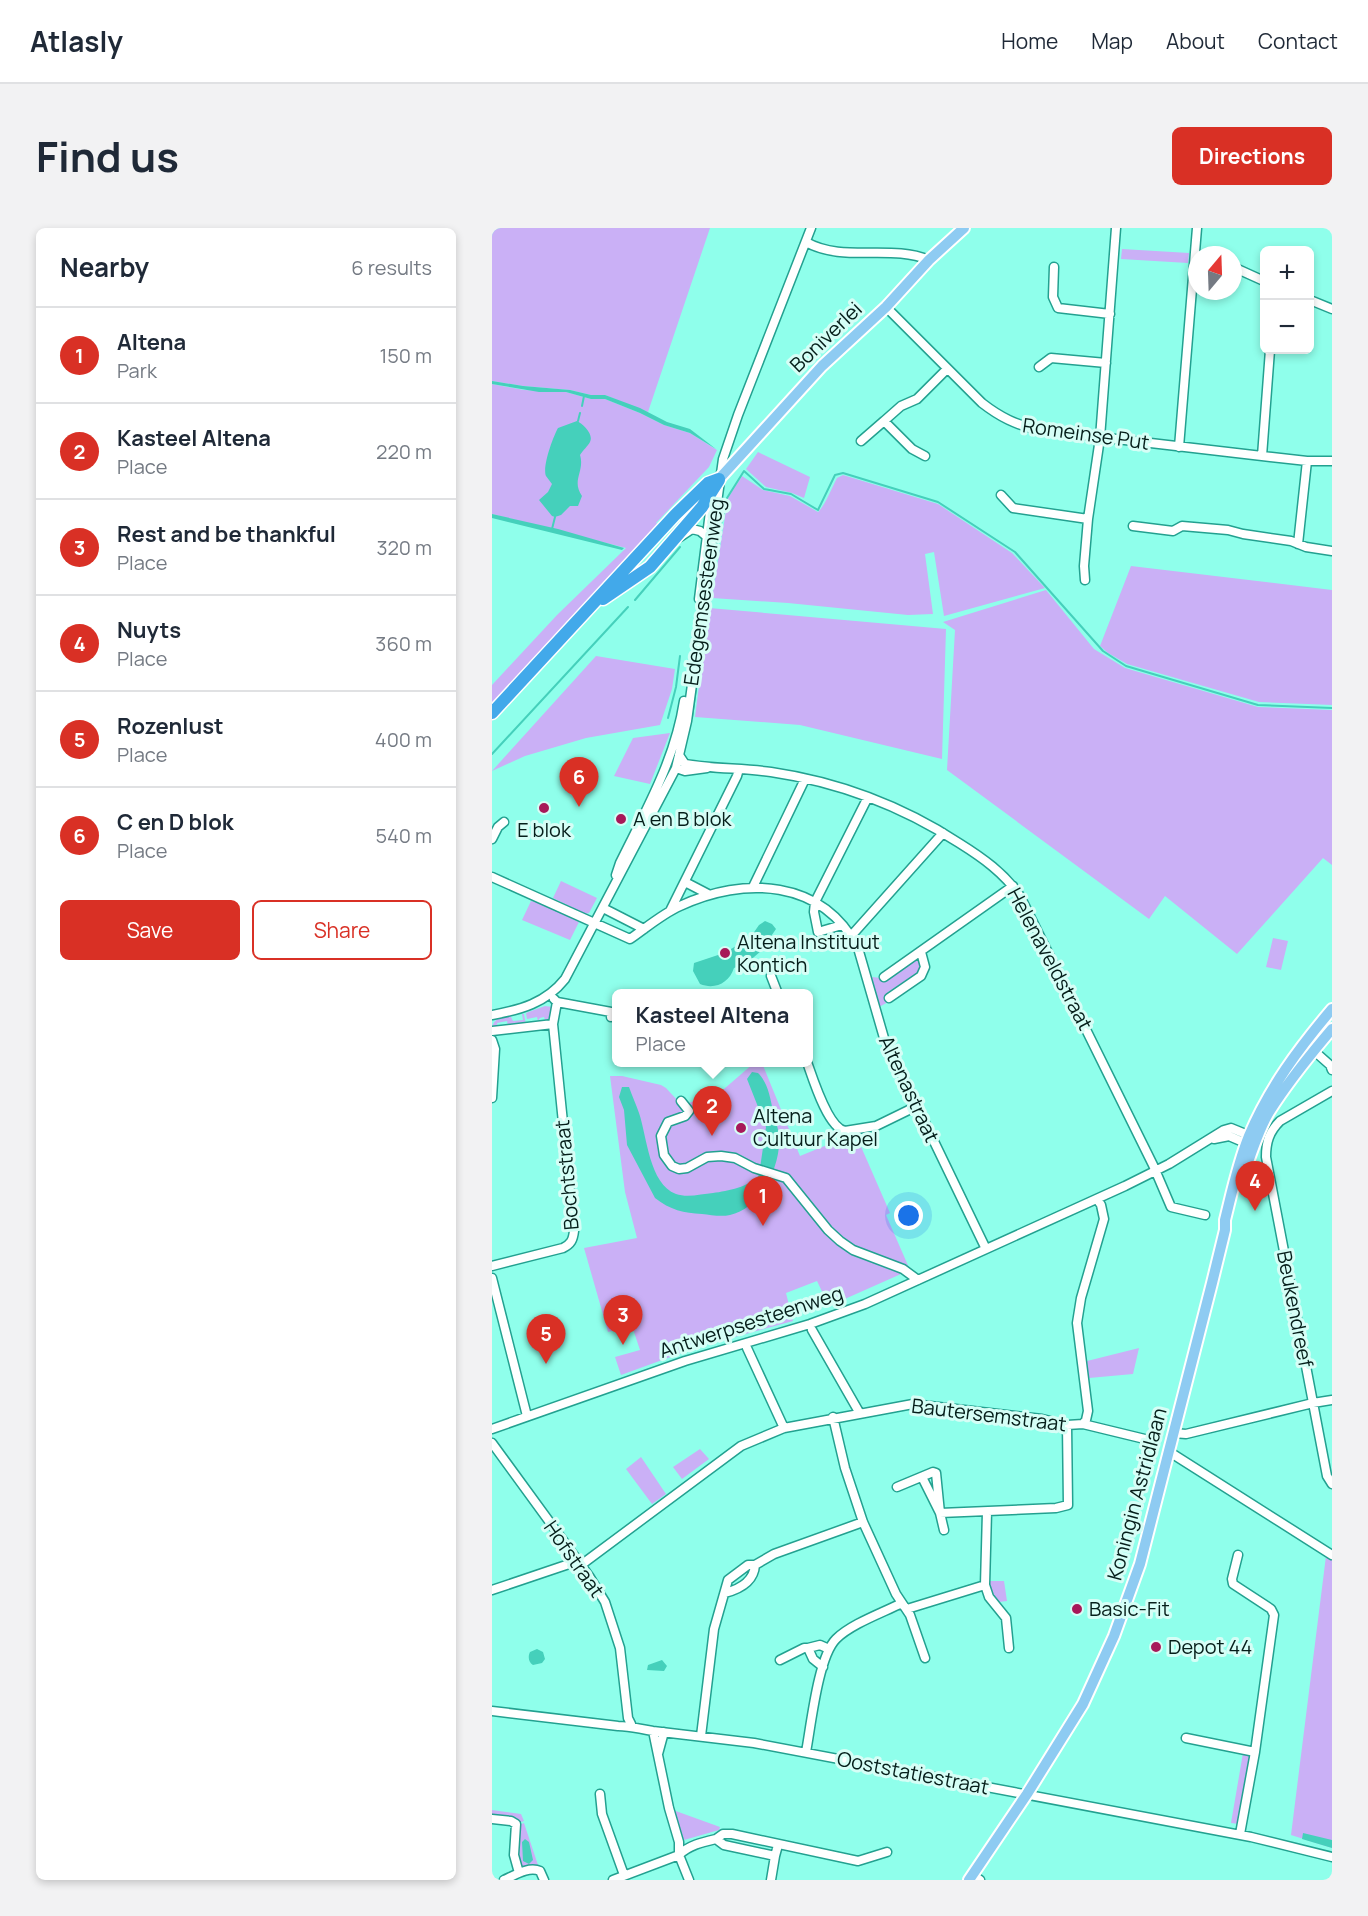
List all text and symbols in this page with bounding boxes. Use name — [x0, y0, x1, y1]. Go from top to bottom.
text: Atlasly — [30, 22, 123, 60]
text: Home — [1001, 27, 1058, 55]
text: Map — [1091, 27, 1133, 55]
text: About — [1166, 27, 1225, 55]
text: Contact — [1258, 27, 1338, 55]
text: Find us — [36, 127, 179, 185]
button: Directions — [1172, 127, 1332, 185]
north arrow — [1188, 246, 1242, 300]
map controls — [1260, 246, 1314, 354]
button: + — [1260, 246, 1314, 300]
text: Nearby — [60, 249, 149, 285]
text: 6 results — [351, 254, 432, 281]
street label: Boniverlei — [784, 296, 868, 378]
button: − — [1260, 300, 1314, 354]
text: Altena — [117, 327, 186, 357]
text: 1 — [75, 342, 84, 369]
text: 150 m — [379, 342, 432, 369]
text: Park — [117, 357, 157, 384]
street label: Romeinse Put — [1021, 411, 1151, 456]
text: Kasteel Altena — [117, 423, 271, 453]
text: 2 — [74, 438, 85, 465]
text: 220 m — [376, 438, 432, 465]
text: Place — [117, 453, 167, 480]
street label: Edegemsesteenweg — [677, 497, 730, 687]
text: Rest and be thankful — [117, 519, 336, 549]
text: 3 — [74, 534, 85, 561]
text: 320 m — [376, 534, 432, 561]
text: Place — [117, 549, 167, 576]
text: Nuyts — [117, 615, 181, 645]
text: 4 — [73, 630, 86, 657]
text: 360 m — [375, 630, 432, 657]
text: Place — [117, 645, 167, 672]
text: Rozenlust — [117, 711, 224, 741]
text: 5 — [74, 726, 85, 753]
text: 400 m — [375, 726, 432, 753]
text: Place — [117, 741, 167, 768]
pin: 6 — [560, 758, 598, 807]
marker: E blok — [537, 801, 551, 815]
place label: A en B blok — [633, 805, 733, 832]
text: C en D blok — [117, 807, 234, 837]
marker: A en B blok — [614, 812, 628, 826]
place label: E blok — [517, 816, 572, 843]
text: 6 — [73, 822, 86, 849]
text: 540 m — [376, 822, 432, 849]
text: Place — [117, 837, 167, 864]
street label: Helenaveldstraat — [1002, 883, 1099, 1035]
button: Save — [60, 900, 240, 960]
button: Share — [252, 900, 432, 960]
place label: Altena Instituut Kontich — [737, 928, 880, 978]
marker: Altena Instituut Kontich — [718, 946, 732, 960]
popup — [612, 989, 813, 1067]
text: Kasteel Altena — [636, 1000, 790, 1030]
text: Place — [636, 1030, 686, 1057]
street label: Altenastraat — [873, 1031, 946, 1147]
pin: 2 — [692, 1086, 732, 1136]
place label: Altena Cultuur Kapel — [753, 1102, 878, 1152]
street label: Bochtstraat — [548, 1119, 585, 1231]
marker: Altena Cultuur Kapel — [734, 1121, 748, 1135]
pin: 4 — [1236, 1162, 1275, 1211]
pin: 1 — [744, 1176, 782, 1226]
your location — [894, 1201, 923, 1230]
street label: Beukendreef — [1271, 1248, 1320, 1369]
street label: Antwerpsesteenweg — [655, 1279, 846, 1364]
pin: 3 — [604, 1296, 642, 1345]
pin: 5 — [526, 1314, 566, 1364]
street label: Bautersemstraat — [910, 1392, 1068, 1437]
street label: Koningin Astridlaan — [1101, 1405, 1173, 1583]
street label: Hofstraat — [538, 1515, 611, 1603]
place label: Basic-Fit — [1089, 1595, 1170, 1622]
marker: Basic-Fit — [1070, 1602, 1084, 1616]
place label: Depot 44 — [1168, 1633, 1252, 1660]
marker: Depot 44 — [1149, 1640, 1163, 1654]
street label: Ooststatiestraat — [835, 1745, 991, 1800]

